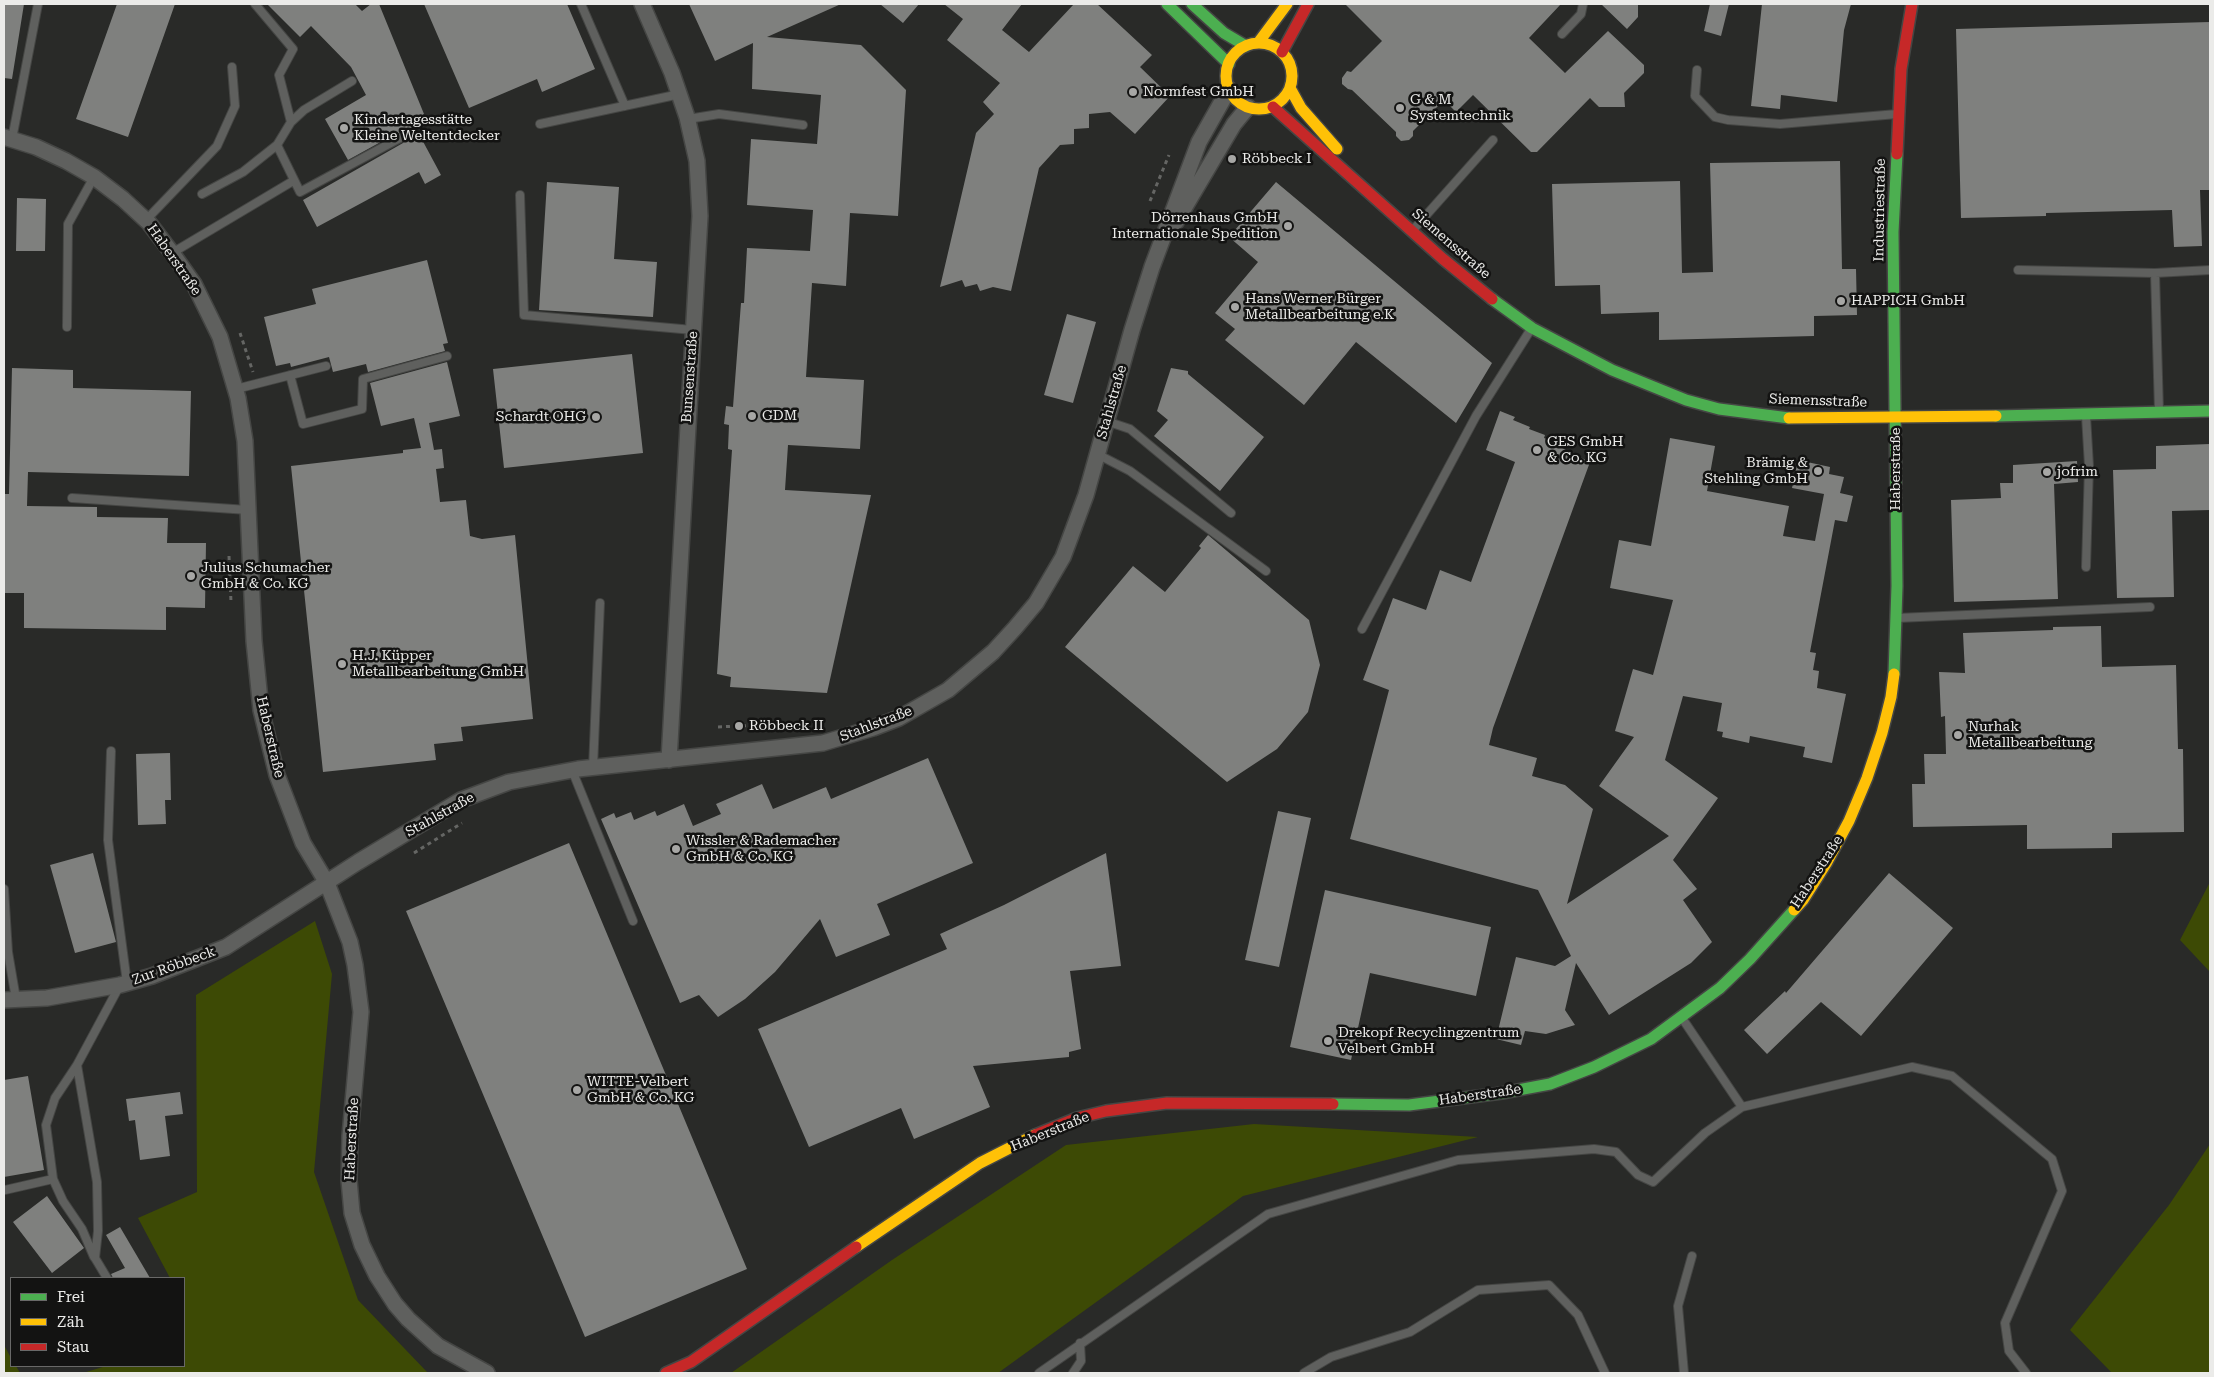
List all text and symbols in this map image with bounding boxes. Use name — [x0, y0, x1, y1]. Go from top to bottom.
place label: Normfest GmbH — [1143, 84, 1254, 100]
marker: Normfest GmbH — [1127, 86, 1139, 98]
place label: G & M Systemtechnik — [1410, 92, 1511, 124]
marker: G & M Systemtechnik — [1394, 102, 1406, 114]
place label: Kindertagesstätte Kleine Weltentdecker — [354, 112, 500, 144]
marker: Kindertagesstätte Kleine Weltentdecker — [338, 122, 350, 134]
place label: Röbbeck I — [1242, 151, 1311, 167]
marker: Röbbeck I — [1226, 153, 1238, 165]
street label: Industriestraße — [1871, 158, 1889, 262]
street label: Siemensstraße — [1408, 205, 1494, 283]
place label: Dörrenhaus GmbH Internationale Spedition — [1112, 210, 1278, 242]
marker: Dörrenhaus GmbH Internationale Spedition — [1282, 220, 1294, 232]
street label: Haberstraße — [143, 221, 205, 299]
place label: Hans Werner Bürger Metallbearbeitung e.K — [1245, 291, 1394, 324]
place label: HAPPICH GmbH — [1851, 293, 1965, 309]
marker: HAPPICH GmbH — [1835, 295, 1847, 307]
marker: Hans Werner Bürger Metallbearbeitung e.K — [1229, 301, 1241, 313]
street label: Bunsenstraße — [678, 331, 702, 423]
street label: Stahlstraße — [1093, 363, 1131, 441]
street label: Siemensstraße — [1769, 391, 1867, 411]
place label: GDM — [762, 408, 797, 424]
place label: Schardt OHG — [496, 409, 586, 425]
marker: GDM — [746, 410, 758, 422]
marker: Schardt OHG — [590, 411, 602, 423]
street label: Haberstraße — [1888, 427, 1904, 511]
place label: GES GmbH & Co. KG — [1547, 434, 1623, 467]
marker: GES GmbH & Co. KG — [1531, 444, 1543, 456]
place label: Brämig & Stehling GmbH — [1704, 455, 1808, 488]
place label: jofrim — [2057, 464, 2098, 480]
marker: Brämig & Stehling GmbH — [1812, 465, 1824, 477]
marker: jofrim — [2041, 466, 2053, 478]
place label: Julius Schumacher GmbH & Co. KG — [201, 560, 330, 592]
marker: Julius Schumacher GmbH & Co. KG — [185, 570, 197, 582]
place label: H.J. Küpper Metallbearbeitung GmbH — [352, 648, 524, 680]
marker: H.J. Küpper Metallbearbeitung GmbH — [336, 658, 348, 670]
street label: Haberstraße — [252, 695, 288, 779]
street label: Stahlstraße — [837, 703, 915, 745]
place label: Röbbeck II — [749, 718, 824, 734]
place label: Nurhak Metallbearbeitung — [1968, 719, 2092, 752]
marker: Röbbeck II — [733, 720, 745, 732]
marker: Nurhak Metallbearbeitung — [1952, 729, 1964, 741]
street label: Stahlstraße — [403, 789, 477, 841]
place label: Wissler & Rademacher GmbH & Co. KG — [686, 833, 837, 866]
street label: Haberstraße — [1787, 833, 1847, 911]
marker: Wissler & Rademacher GmbH & Co. KG — [670, 843, 682, 855]
street label: Zur Röbbeck — [130, 943, 218, 989]
place label: Drekopf Recyclingzentrum Velbert GmbH — [1338, 1025, 1520, 1058]
marker: Drekopf Recyclingzentrum Velbert GmbH — [1322, 1035, 1334, 1047]
place label: WITTE-Velbert GmbH & Co. KG — [587, 1074, 694, 1106]
street label: Haberstraße — [1438, 1081, 1522, 1109]
marker: WITTE-Velbert GmbH & Co. KG — [571, 1084, 583, 1096]
street label: Haberstraße — [341, 1097, 363, 1181]
street label: Haberstraße — [1008, 1109, 1092, 1155]
legend — [10, 1277, 185, 1367]
text: Frei — [57, 1288, 85, 1306]
text: Zäh — [57, 1313, 84, 1331]
text: Stau — [57, 1338, 89, 1356]

